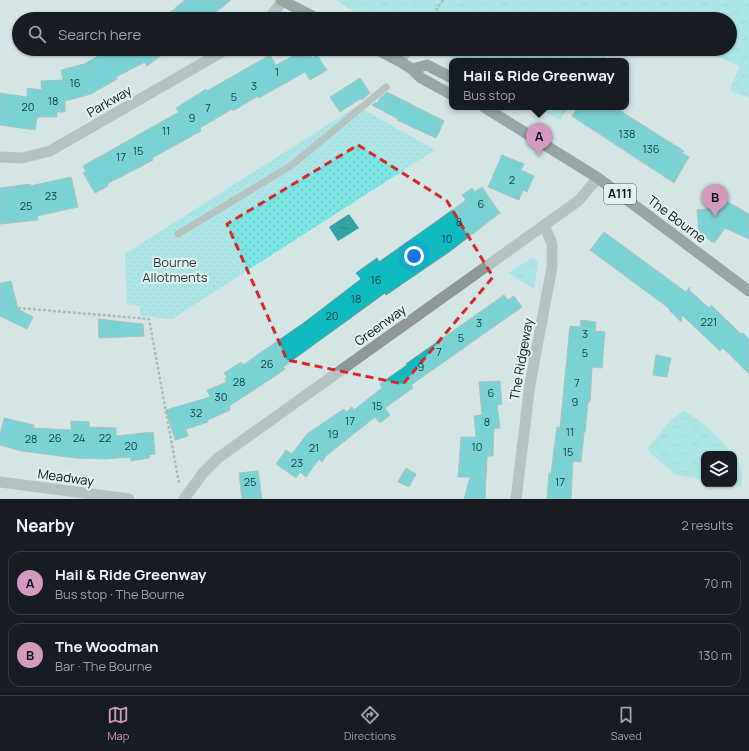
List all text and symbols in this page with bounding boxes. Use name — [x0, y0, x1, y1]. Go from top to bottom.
search box — [12, 12, 737, 56]
icon: search — [26, 23, 48, 45]
text: Search here — [58, 24, 141, 45]
popup — [449, 58, 629, 110]
house number: 1 — [275, 64, 279, 79]
text: Hail & Ride Greenway — [463, 65, 615, 86]
house number: 16 — [69, 75, 81, 90]
house number: 3 — [251, 78, 257, 93]
street label: Parkway — [83, 81, 135, 121]
text: Bus stop — [463, 86, 516, 104]
house number: 5 — [231, 89, 237, 104]
house number: 18 — [48, 93, 58, 108]
house number: 20 — [22, 99, 34, 114]
house number: 7 — [205, 100, 211, 115]
house number: 9 — [189, 110, 196, 125]
house number: 11 — [162, 123, 170, 138]
pin: A — [526, 123, 552, 156]
house number: 138 — [619, 126, 635, 141]
house number: 136 — [642, 141, 660, 156]
house number: 15 — [133, 143, 143, 158]
house number: 17 — [116, 149, 126, 164]
house number: 2 — [509, 172, 515, 187]
road number: A111 — [604, 184, 636, 204]
pin: B — [702, 184, 728, 217]
house number: 23 — [45, 188, 57, 203]
street label: The Bourne — [644, 191, 710, 247]
house number: 6 — [478, 196, 485, 211]
house number: 25 — [20, 198, 32, 213]
house number: 8 — [456, 214, 462, 229]
house number: 10 — [441, 231, 453, 246]
your location — [404, 246, 424, 266]
park label: Bourne Allotments — [142, 253, 208, 286]
house number: 16 — [370, 272, 382, 287]
house number: 18 — [351, 291, 361, 306]
street label: Greenway — [351, 300, 410, 350]
house number: 20 — [326, 308, 338, 323]
house number: 221 — [701, 314, 717, 329]
house number: 3 — [476, 315, 482, 330]
street label: The Ridgeway — [505, 316, 537, 401]
house number: 3 — [582, 326, 588, 341]
house number: 5 — [458, 330, 464, 345]
house number: 7 — [436, 344, 442, 359]
house number: 5 — [582, 345, 588, 360]
house number: 26 — [260, 356, 274, 371]
house number: 9 — [418, 359, 425, 374]
house number: 28 — [233, 374, 245, 389]
house number: 7 — [574, 375, 580, 390]
house number: 6 — [488, 385, 495, 400]
house number: 30 — [215, 389, 227, 404]
house number: 9 — [572, 394, 579, 409]
house number: 15 — [372, 398, 382, 413]
house number: 32 — [190, 405, 202, 420]
house number: 17 — [345, 413, 355, 428]
house number: 8 — [484, 414, 490, 429]
house number: 11 — [566, 424, 574, 439]
house number: 19 — [327, 426, 339, 441]
house number: 26 — [48, 430, 62, 445]
house number: 24 — [73, 430, 85, 445]
house number: 22 — [99, 430, 111, 445]
house number: 28 — [25, 431, 37, 446]
house number: 20 — [125, 438, 137, 453]
house number: 10 — [471, 439, 483, 454]
house number: 21 — [309, 440, 319, 455]
house number: 15 — [563, 444, 573, 459]
map controls — [701, 451, 737, 487]
button: layers — [701, 451, 737, 487]
house number: 23 — [291, 455, 303, 470]
street label: Meadway — [37, 464, 95, 490]
house number: 25 — [244, 474, 256, 489]
house number: 17 — [555, 474, 565, 489]
text: Nearby — [16, 514, 74, 537]
text: 2 results — [681, 516, 733, 534]
text: Hail & Ride Greenway — [55, 564, 207, 585]
text: A — [26, 574, 34, 592]
text: 70 m — [704, 574, 732, 592]
text: Bus stop · The Bourne — [55, 585, 184, 603]
text: The Woodman — [55, 636, 159, 657]
text: B — [26, 646, 34, 664]
text: 130 m — [698, 646, 732, 664]
text: Bar · The Bourne — [55, 657, 152, 675]
tab: Map — [107, 704, 129, 743]
tab: Directions — [344, 704, 396, 743]
tab: Saved — [611, 704, 642, 743]

